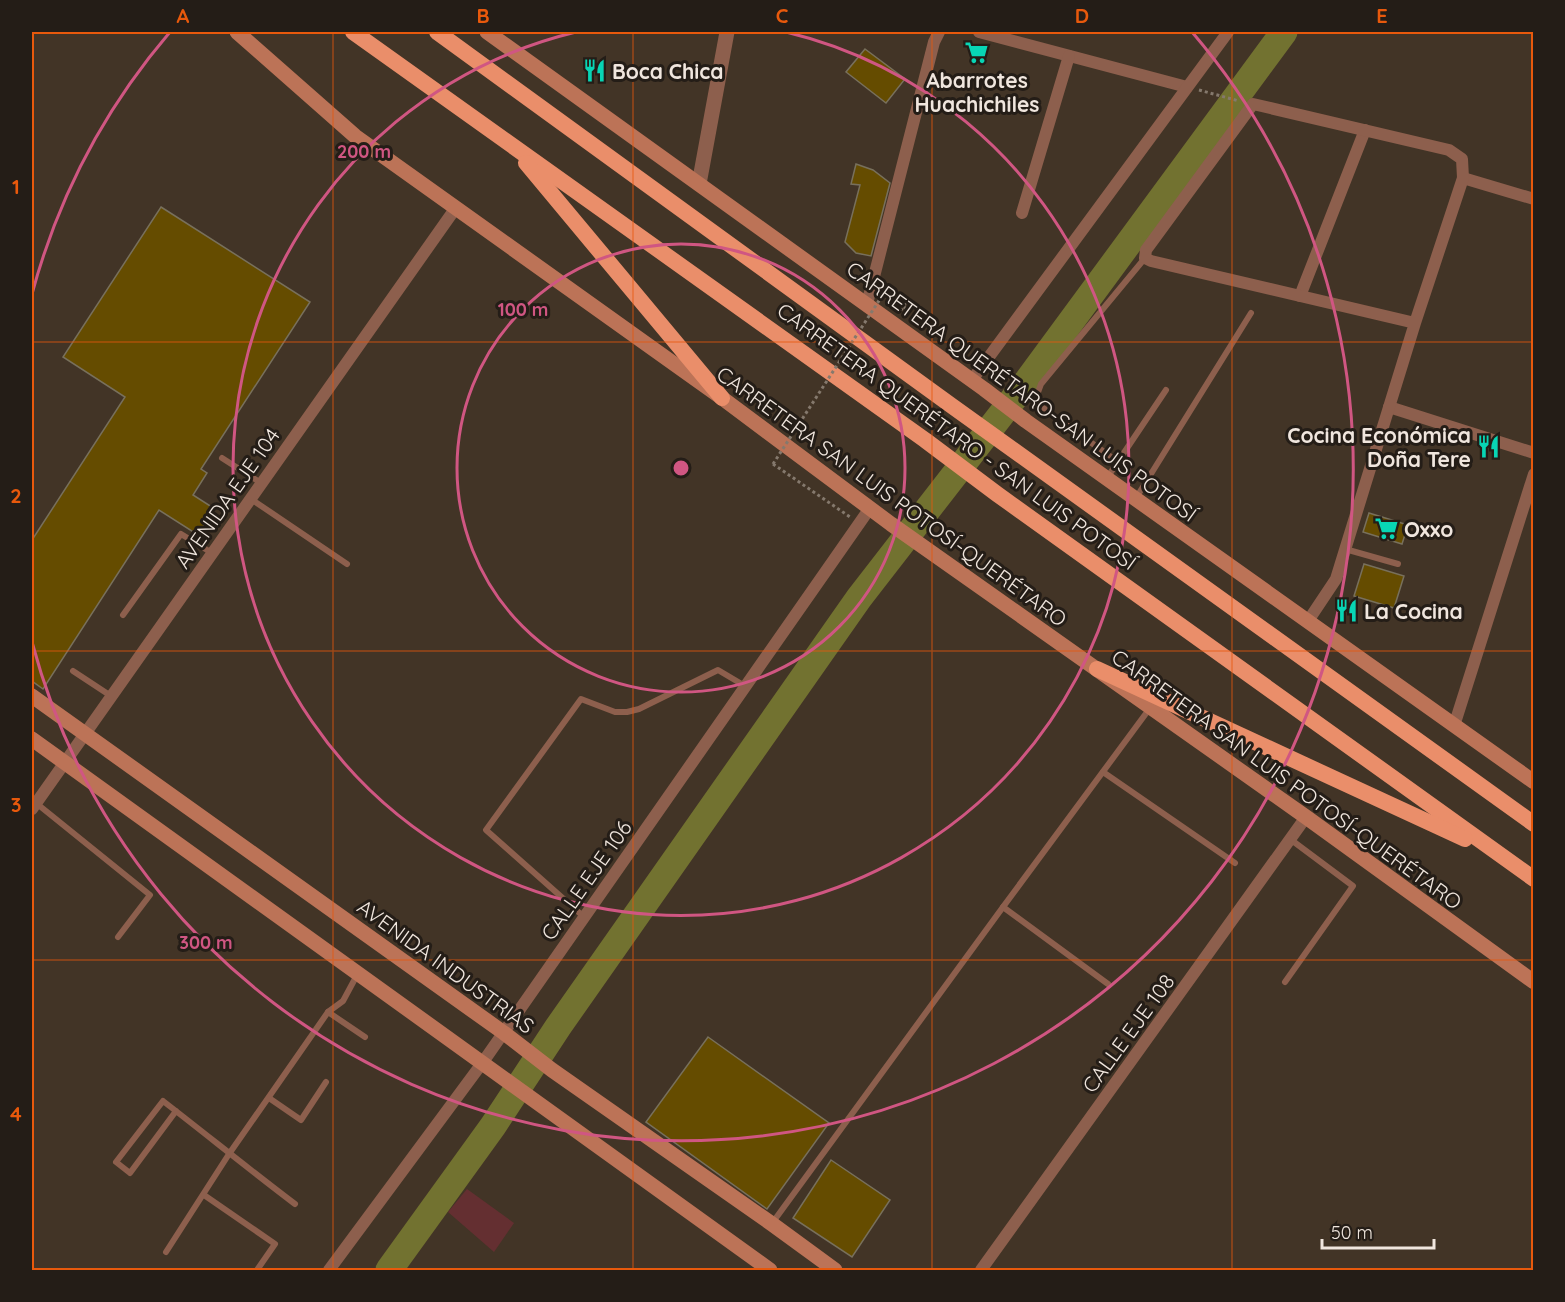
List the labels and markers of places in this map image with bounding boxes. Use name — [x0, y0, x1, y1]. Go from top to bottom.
supermarket icon: Abarrotes Huachichiles — [964, 39, 990, 65]
restaurant icon: Boca Chica — [581, 58, 607, 84]
place label: Boca Chica — [612, 58, 723, 84]
place label: Abarrotes Huachichiles — [915, 67, 1039, 117]
place label: Cocina Económica Doña Tere — [1287, 422, 1471, 472]
restaurant icon: Cocina Económica Doña Tere — [1476, 434, 1502, 460]
centre of rings — [671, 458, 691, 478]
supermarket icon: Oxxo — [1373, 516, 1399, 542]
place label: Oxxo — [1404, 516, 1453, 542]
restaurant icon: La Cocina — [1333, 598, 1359, 624]
place label: La Cocina — [1364, 598, 1463, 624]

